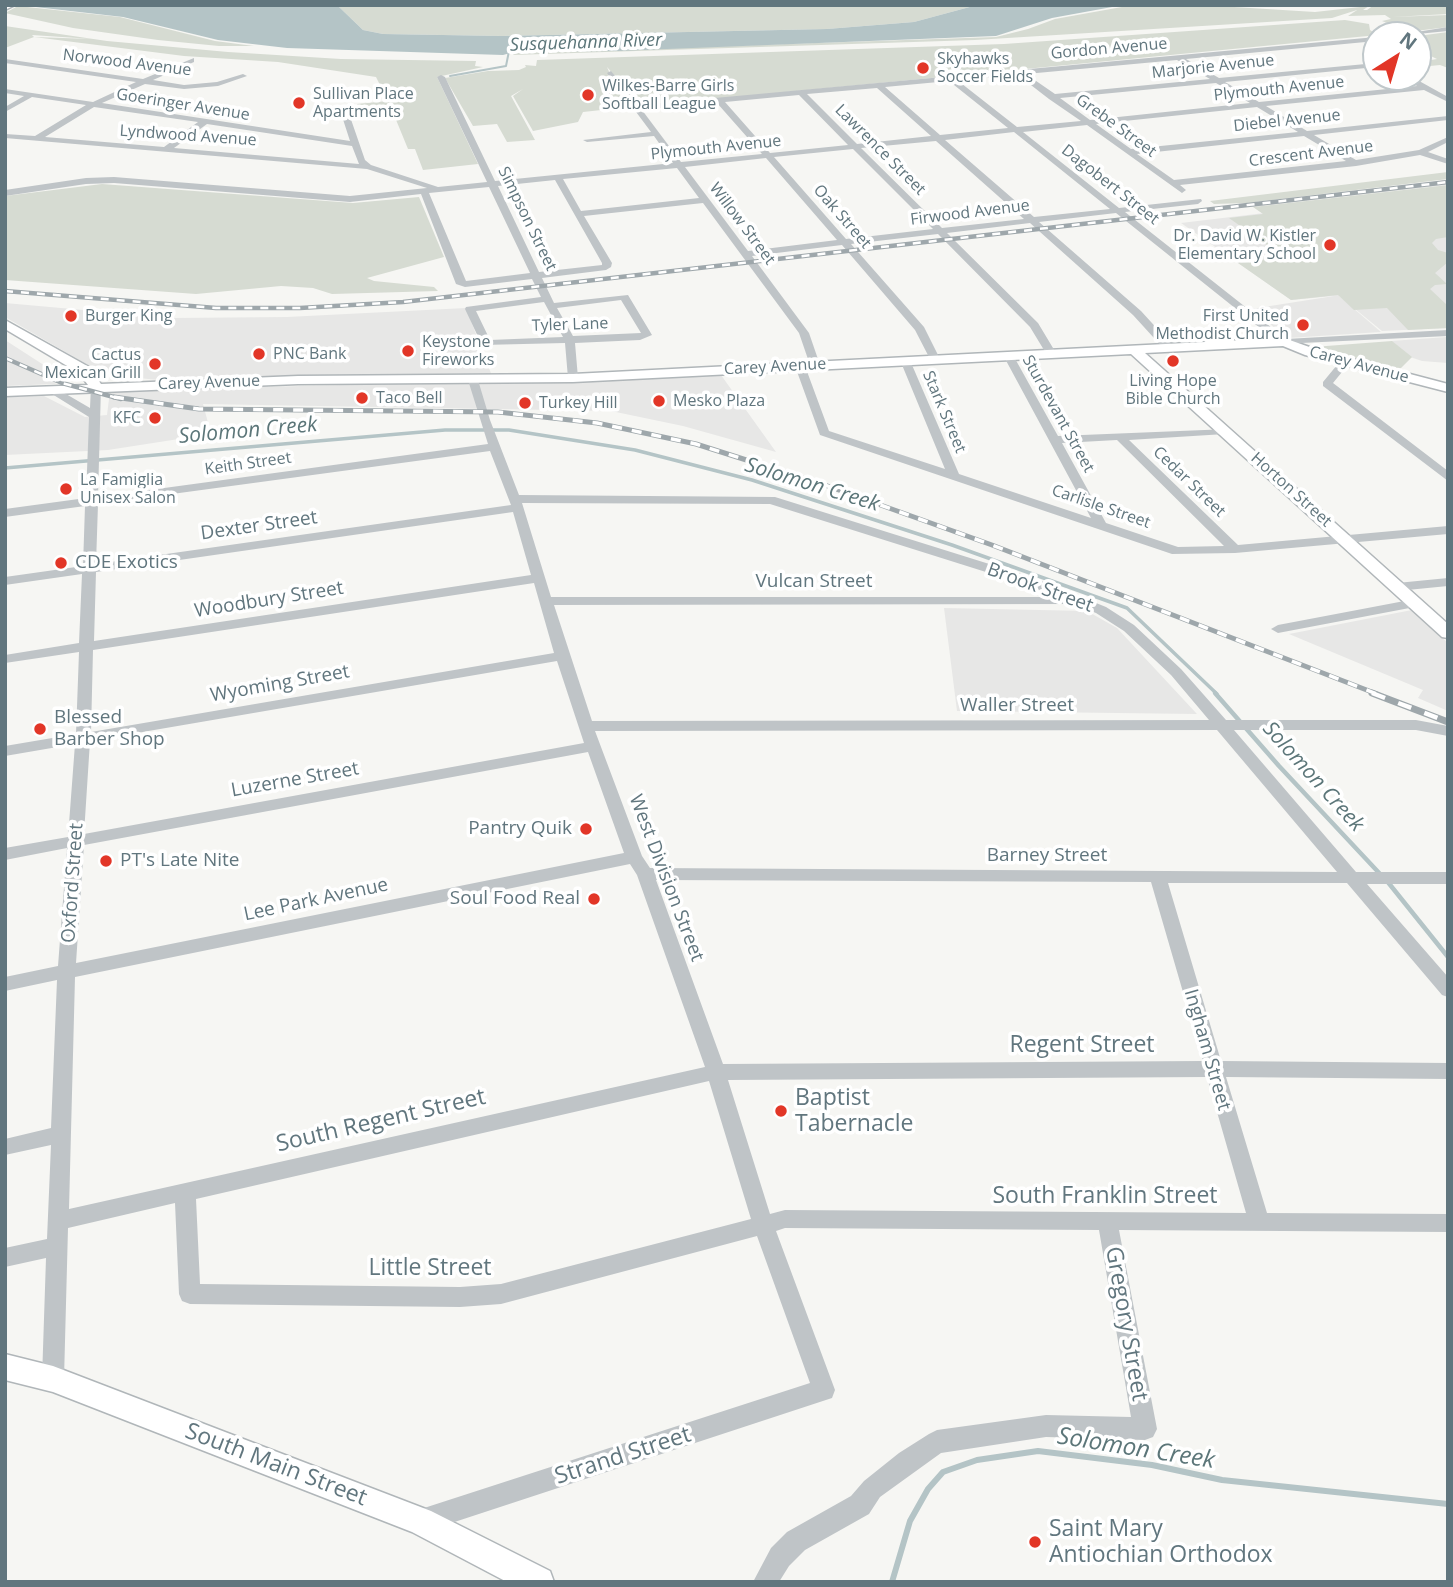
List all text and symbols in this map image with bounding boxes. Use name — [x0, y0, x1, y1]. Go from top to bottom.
north arrow — [1362, 21, 1432, 91]
text: N — [1394, 26, 1422, 56]
water label: Susquehanna River — [510, 30, 662, 56]
street label: Gordon Avenue — [1050, 34, 1168, 64]
street label: Norwood Avenue — [62, 46, 192, 80]
place label: Skyhawks Soccer Fields — [937, 49, 1033, 87]
street label: Marjorie Avenue — [1151, 51, 1275, 83]
marker: Skyhawks Soccer Fields — [915, 60, 931, 76]
street label: Plymouth Avenue — [1213, 73, 1345, 105]
place label: Wilkes-Barre Girls Softball League — [602, 76, 734, 114]
place label: Sullivan Place Apartments — [313, 84, 414, 122]
street label: Goeringer Avenue — [115, 85, 251, 125]
marker: Wilkes-Barre Girls Softball League — [580, 87, 596, 103]
street label: Grebe Street — [1072, 90, 1160, 162]
marker: Sullivan Place Apartments — [291, 95, 307, 111]
street label: Lawrence Street — [831, 101, 929, 199]
street label: Diebel Avenue — [1233, 106, 1341, 136]
street label: Lyndwood Avenue — [119, 122, 257, 150]
street label: Plymouth Avenue — [650, 132, 782, 164]
street label: Crescent Avenue — [1248, 137, 1374, 171]
street label: Dagobert Street — [1057, 141, 1163, 229]
street label: Simpson Street — [494, 164, 560, 274]
street label: Willow Street — [705, 179, 779, 269]
street label: Oak Street — [809, 181, 875, 253]
street label: Firwood Avenue — [909, 196, 1031, 230]
place label: Dr. David W. Kistler Elementary School — [1173, 226, 1316, 264]
marker: Dr. David W. Kistler Elementary School — [1322, 237, 1338, 253]
place label: Burger King — [85, 306, 172, 326]
place label: First United Methodist Church — [1155, 306, 1289, 344]
marker: Burger King — [63, 308, 79, 324]
street label: Tyler Lane — [531, 314, 609, 336]
marker: First United Methodist Church — [1295, 317, 1311, 333]
place label: Keystone Fireworks — [422, 332, 494, 370]
street label: Carey Avenue — [1307, 342, 1411, 388]
marker: Keystone Fireworks — [400, 343, 416, 359]
place label: PNC Bank — [273, 344, 346, 364]
place label: Cactus Mexican Grill — [44, 345, 141, 383]
marker: PNC Bank — [251, 346, 267, 362]
street label: Sturdevant Street — [1018, 352, 1098, 476]
marker: Living Hope Bible Church — [1165, 353, 1181, 369]
street label: Carey Avenue — [723, 355, 827, 379]
marker: Cactus Mexican Grill — [147, 356, 163, 372]
street label: Stark Street — [918, 368, 970, 456]
place label: Living Hope Bible Church — [1125, 371, 1221, 409]
street label: Carey Avenue — [158, 372, 260, 394]
place label: Taco Bell — [376, 388, 443, 408]
marker: Taco Bell — [354, 390, 370, 406]
place label: Mesko Plaza — [673, 391, 765, 411]
place label: Turkey Hill — [539, 393, 618, 413]
marker: Mesko Plaza — [651, 393, 667, 409]
marker: Turkey Hill — [517, 395, 533, 411]
place label: KFC — [113, 408, 141, 428]
marker: KFC — [147, 410, 163, 426]
water label: Solomon Creek — [178, 412, 318, 450]
street label: Cedar Street — [1149, 443, 1229, 521]
street label: Keith Street — [203, 448, 293, 480]
street label: Horton Street — [1247, 449, 1335, 531]
water label: Solomon Creek — [742, 453, 882, 517]
place label: La Famiglia Unisex Salon — [80, 470, 176, 508]
marker: La Famiglia Unisex Salon — [58, 481, 74, 497]
street label: Carlisle Street — [1049, 481, 1153, 533]
street label: Dexter Street — [199, 507, 319, 545]
place label: CDE Exotics — [75, 552, 178, 574]
marker: CDE Exotics — [53, 555, 69, 571]
street label: Brook Street — [984, 558, 1096, 618]
street label: Vulcan Street — [755, 571, 873, 593]
street label: Woodbury Street — [193, 577, 345, 623]
street label: Wyoming Street — [209, 661, 351, 707]
street label: Waller Street — [960, 695, 1074, 717]
place label: Blessed Barber Shop — [54, 707, 165, 751]
water label: Solomon Creek — [1257, 717, 1369, 837]
marker: Blessed Barber Shop — [32, 721, 48, 737]
street label: Luzerne Street — [229, 758, 361, 802]
street label: West Division Street — [624, 791, 708, 965]
place label: Pantry Quik — [468, 818, 572, 840]
marker: Pantry Quik — [578, 821, 594, 837]
street label: Oxford Street — [57, 822, 89, 944]
street label: Barney Street — [987, 845, 1107, 867]
place label: PT's Late Nite — [120, 850, 239, 872]
marker: PT's Late Nite — [98, 853, 114, 869]
street label: Lee Park Avenue — [242, 874, 390, 926]
place label: Soul Food Real — [450, 888, 580, 910]
marker: Soul Food Real — [586, 891, 602, 907]
street label: Ingham Street — [1179, 987, 1235, 1113]
street label: Regent Street — [1009, 1031, 1155, 1059]
street label: South Regent Street — [274, 1083, 488, 1159]
place label: Baptist Tabernacle — [795, 1084, 913, 1138]
marker: Baptist Tabernacle — [773, 1103, 789, 1119]
street label: South Franklin Street — [992, 1182, 1218, 1210]
street label: Gregory Street — [1099, 1245, 1153, 1403]
street label: Little Street — [368, 1254, 492, 1282]
street label: South Main Street — [181, 1418, 371, 1512]
street label: Strand Street — [552, 1421, 694, 1491]
water label: Solomon Creek — [1055, 1422, 1217, 1476]
place label: Saint Mary Antiochian Orthodox — [1049, 1515, 1273, 1569]
marker: Saint Mary Antiochian Orthodox — [1027, 1534, 1043, 1550]

